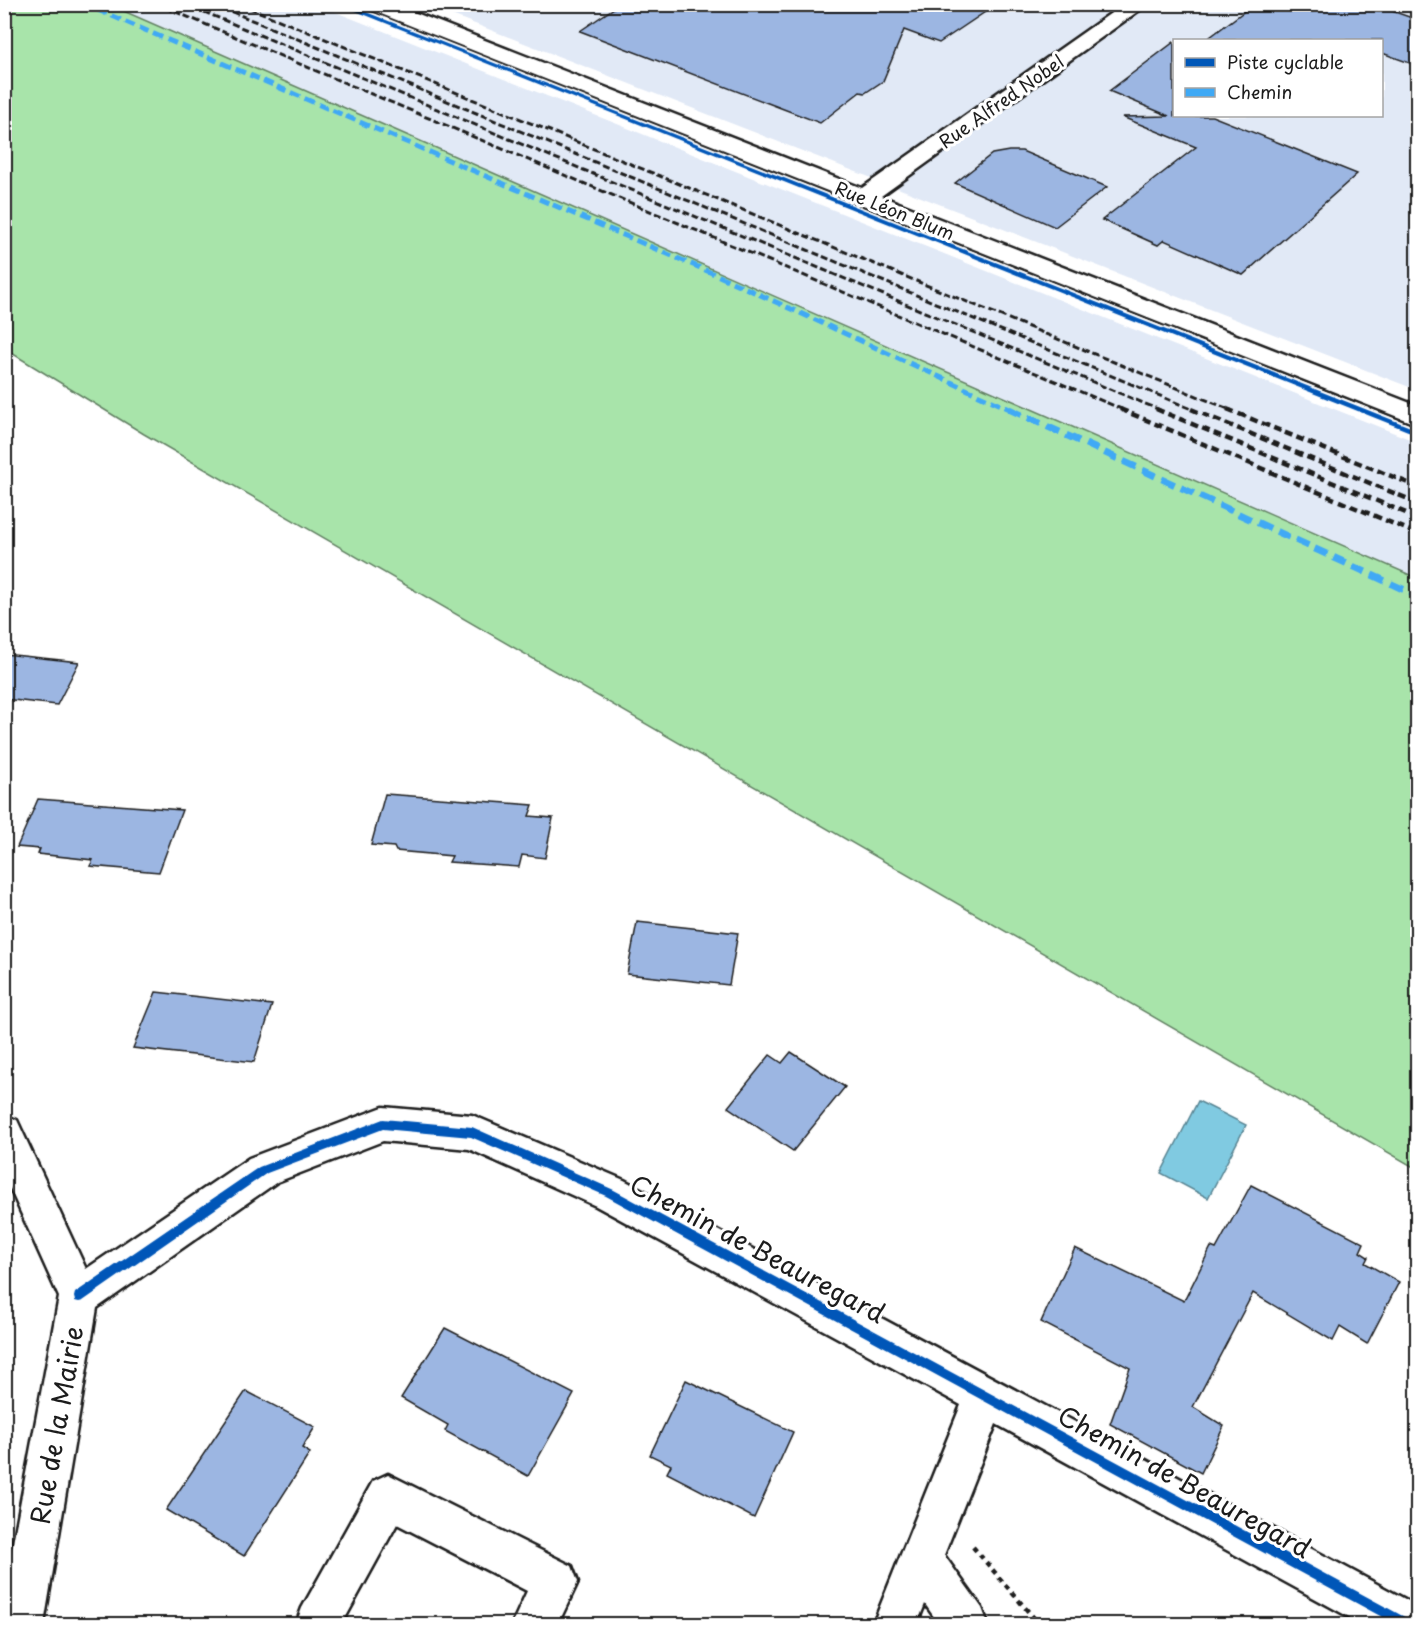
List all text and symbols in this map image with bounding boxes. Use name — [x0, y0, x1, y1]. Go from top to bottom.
legend — [1173, 39, 1383, 117]
street label: Rue Alfred Nobel — [933, 48, 1069, 154]
text: Piste cyclable — [1227, 48, 1344, 75]
text: Chemin — [1227, 78, 1292, 105]
street label: Rue Léon Blum — [831, 174, 959, 246]
street label: Chemin de Beauregard — [623, 1164, 893, 1332]
street label: Rue de la Mairie — [19, 1323, 93, 1527]
street label: Chemin de Beauregard — [1051, 1395, 1319, 1567]

